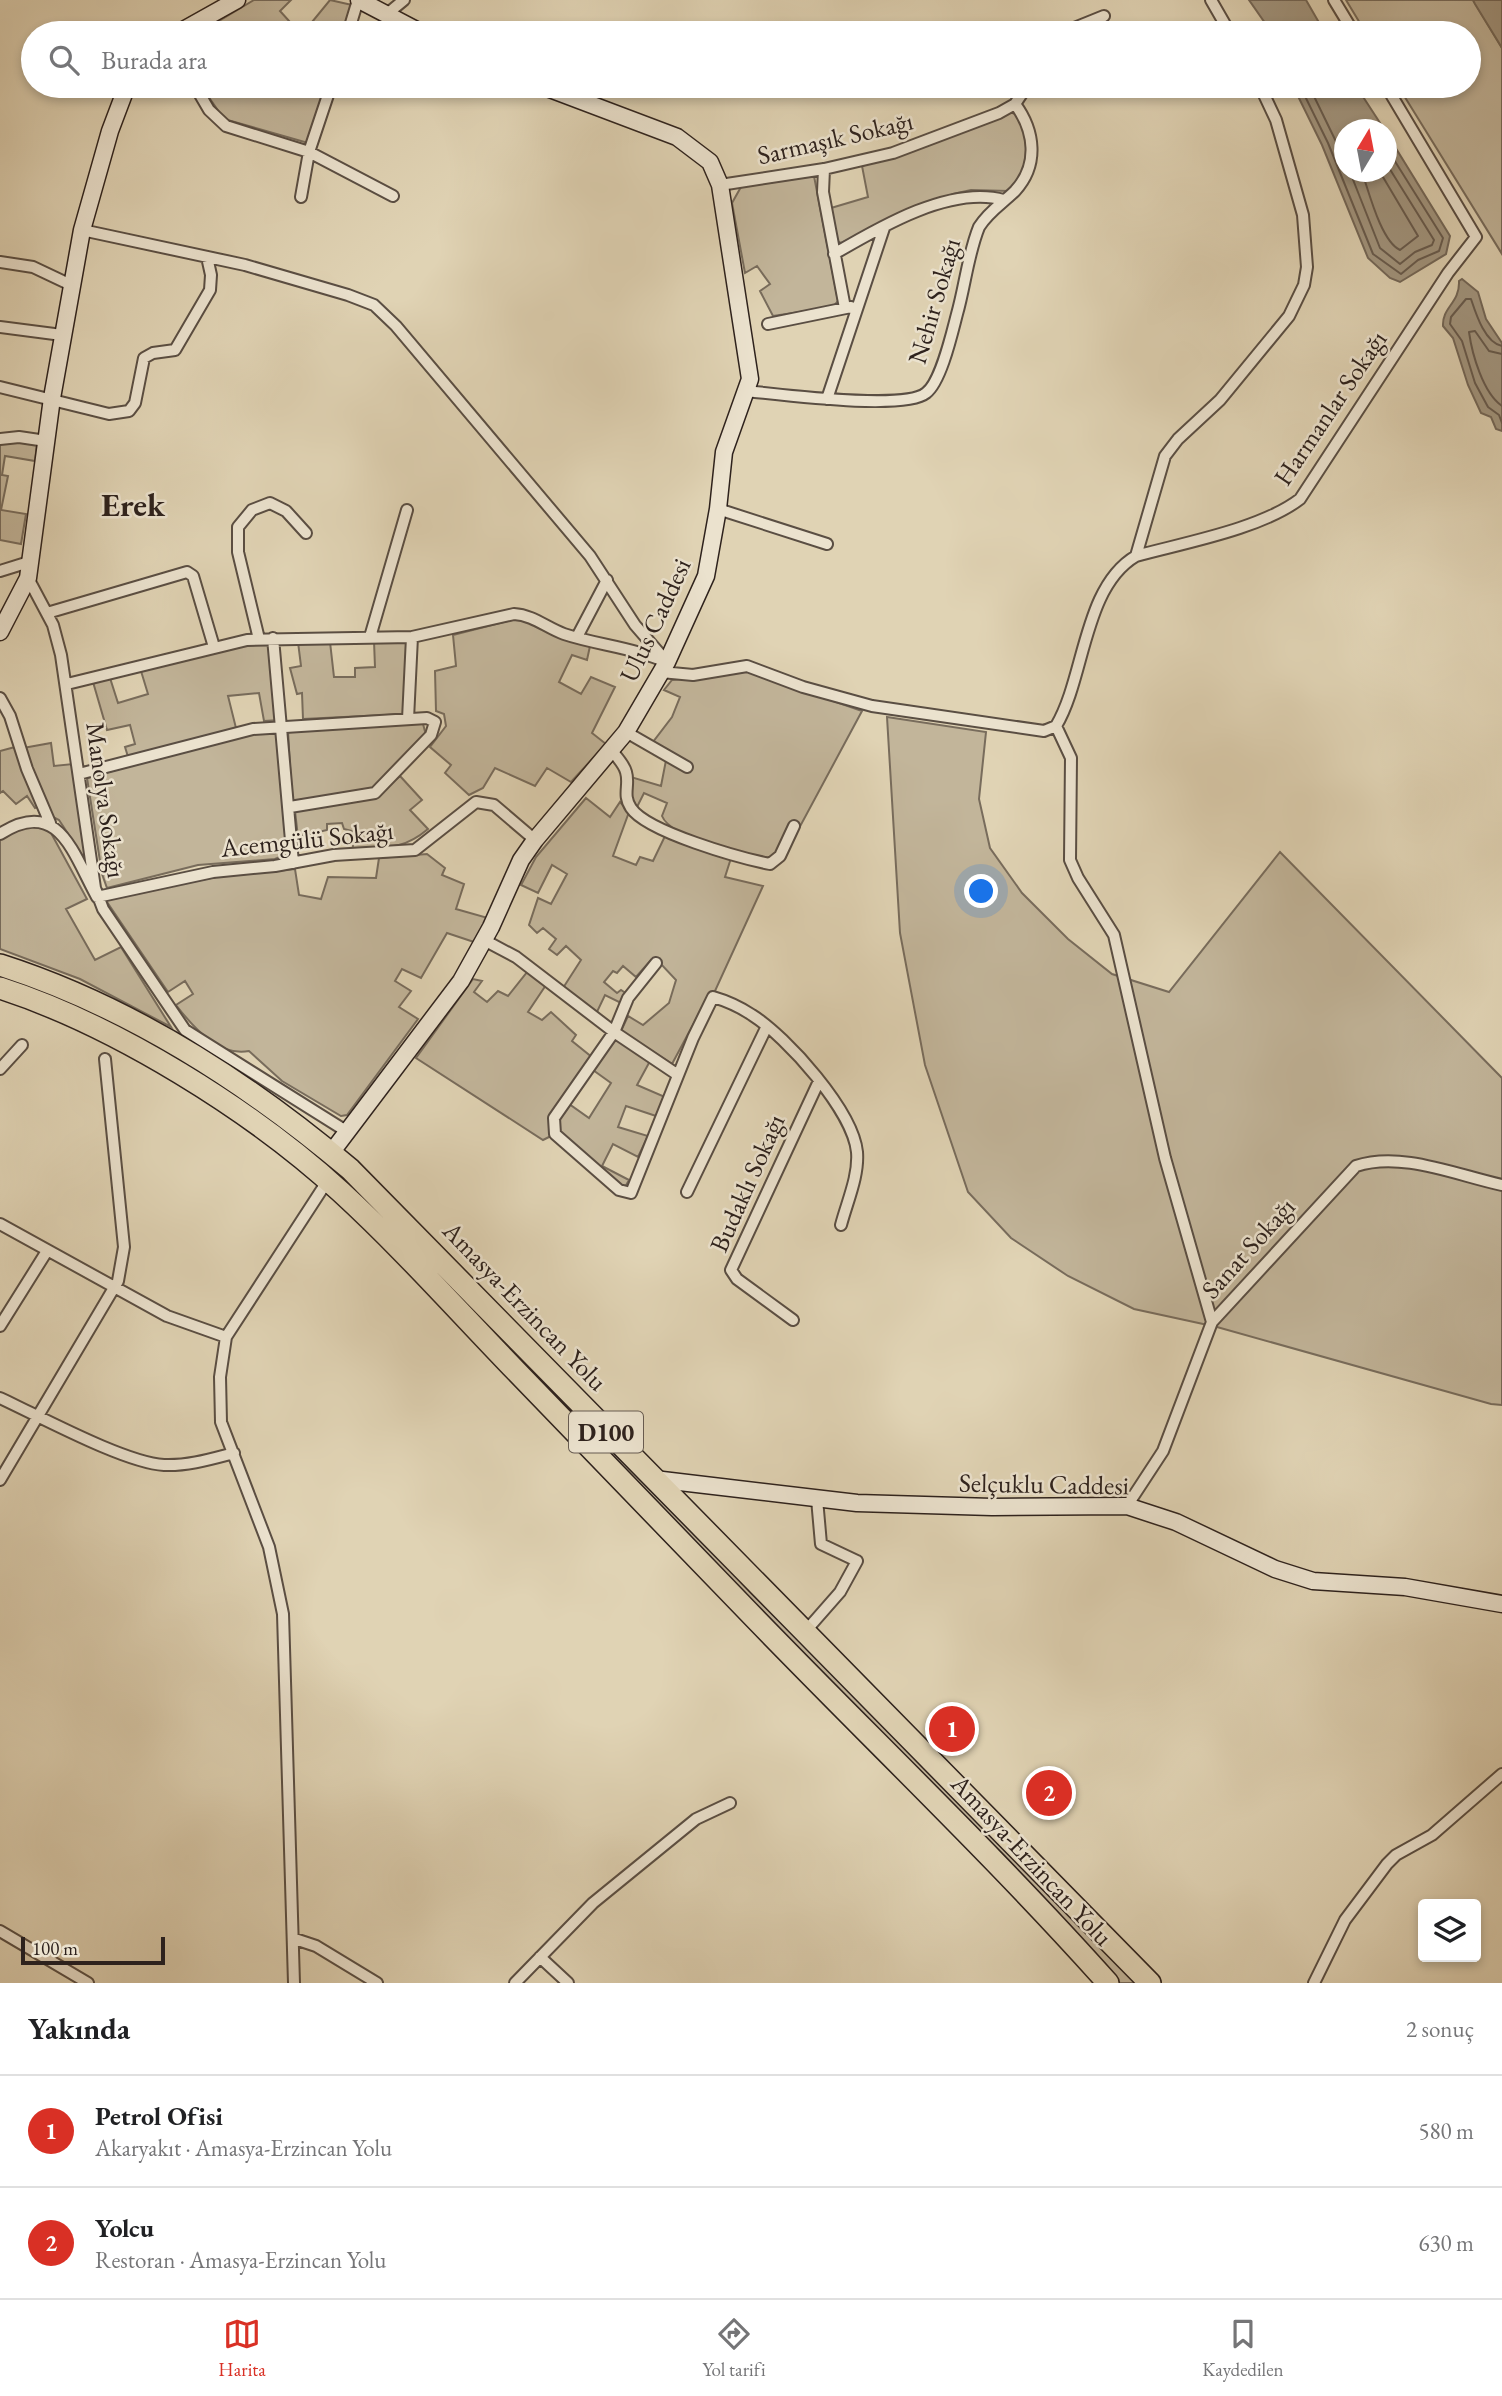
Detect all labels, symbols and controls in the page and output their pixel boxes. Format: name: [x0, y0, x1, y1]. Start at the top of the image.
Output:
search box: [21, 21, 1481, 98]
icon: search: [45, 41, 83, 79]
text: Burada ara: [101, 43, 207, 77]
street label: Sarmaşık Sokağı: [754, 104, 916, 172]
north arrow: [1334, 119, 1397, 182]
street label: Nehir Sokağı: [900, 234, 968, 368]
street label: Harmanlar Sokağı: [1266, 324, 1394, 492]
district label: Erek: [101, 483, 166, 526]
street label: Ulus Caddesi: [612, 553, 698, 687]
street label: Manolya Sokağı: [78, 720, 134, 880]
street label: Acemgülü Sokağı: [218, 813, 395, 865]
your location: [964, 874, 998, 908]
street label: Budaklı Sokağı: [702, 1109, 792, 1257]
street label: Sanat Sokağı: [1194, 1190, 1302, 1306]
street label: Amasya-Erzincan Yolu: [435, 1213, 615, 1398]
road number: D100: [569, 1412, 643, 1452]
street label: Selçuklu Caddesi: [959, 1466, 1129, 1502]
pin: 1: [929, 1703, 975, 1755]
street label: Amasya-Erzincan Yolu: [943, 1766, 1121, 1953]
pin: 2: [1026, 1767, 1072, 1819]
map controls: [1418, 1899, 1481, 1962]
button: layers: [1418, 1899, 1481, 1962]
scale bar: [21, 1934, 164, 1966]
text: 100 m: [32, 1936, 78, 1961]
text: Yakında: [28, 2009, 130, 2048]
text: 2 sonuç: [1406, 2014, 1474, 2044]
text: Petrol Ofisi: [95, 2099, 223, 2133]
text: 1: [45, 2116, 57, 2146]
text: 580 m: [1418, 2116, 1474, 2146]
text: Akaryakıt · Amasya-Erzincan Yolu: [95, 2133, 392, 2163]
text: Yolcu: [95, 2211, 154, 2245]
text: 2: [45, 2228, 57, 2258]
text: 630 m: [1418, 2228, 1474, 2258]
text: Restoran · Amasya-Erzincan Yolu: [95, 2245, 386, 2275]
tab: Harita: [218, 2315, 266, 2382]
tab: Yol tarifi: [703, 2315, 766, 2382]
tab: Kaydedilen: [1202, 2315, 1284, 2382]

